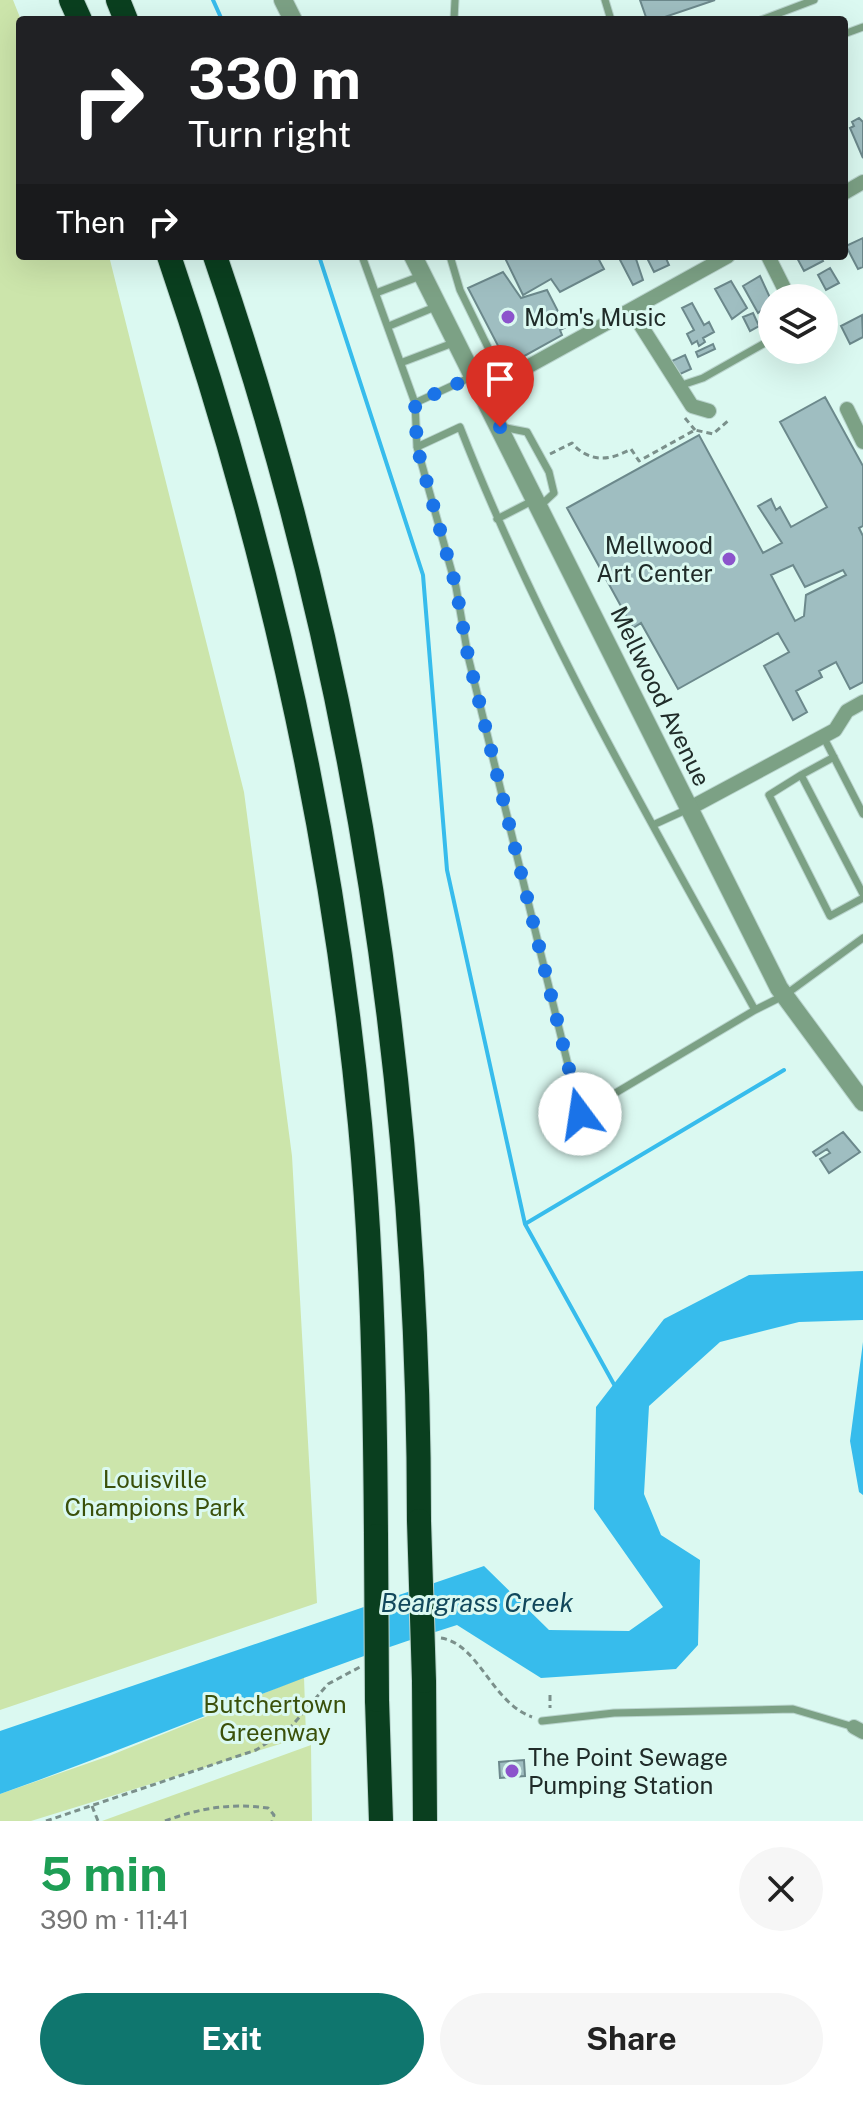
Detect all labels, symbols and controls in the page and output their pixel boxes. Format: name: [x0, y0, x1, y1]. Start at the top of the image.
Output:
text: 330 m: [188, 46, 361, 112]
icon: right: [56, 48, 160, 152]
text: Turn right: [188, 113, 351, 155]
icon: right: [141, 200, 185, 244]
text: Then: [56, 204, 125, 240]
map controls: [758, 284, 838, 364]
button: layers: [758, 284, 838, 364]
place label: Mom's Music: [524, 303, 666, 331]
marker: Mom's Music: [499, 308, 517, 326]
pin: [466, 345, 534, 427]
icon: arrive: [478, 357, 522, 401]
place label: Mellwood Art Center: [596, 531, 713, 587]
marker: Mellwood Art Center: [720, 550, 738, 568]
street label: Mellwood Avenue: [605, 602, 717, 790]
position arrow: [538, 1072, 622, 1156]
park label: Louisville Champions Park: [65, 1465, 245, 1521]
water label: Beargrass Creek: [380, 1587, 574, 1618]
park label: Butchertown Greenway: [203, 1690, 347, 1746]
place label: The Point Sewage Pumping Station: [528, 1743, 728, 1799]
marker: The Point Sewage Pumping Station: [503, 1762, 521, 1780]
text: 5 min: [40, 1845, 168, 1902]
button: close: [739, 1847, 823, 1931]
text: 390 m · 11:41: [40, 1904, 189, 1935]
button: Exit: [40, 1993, 424, 2085]
button: Share: [440, 1993, 823, 2085]

